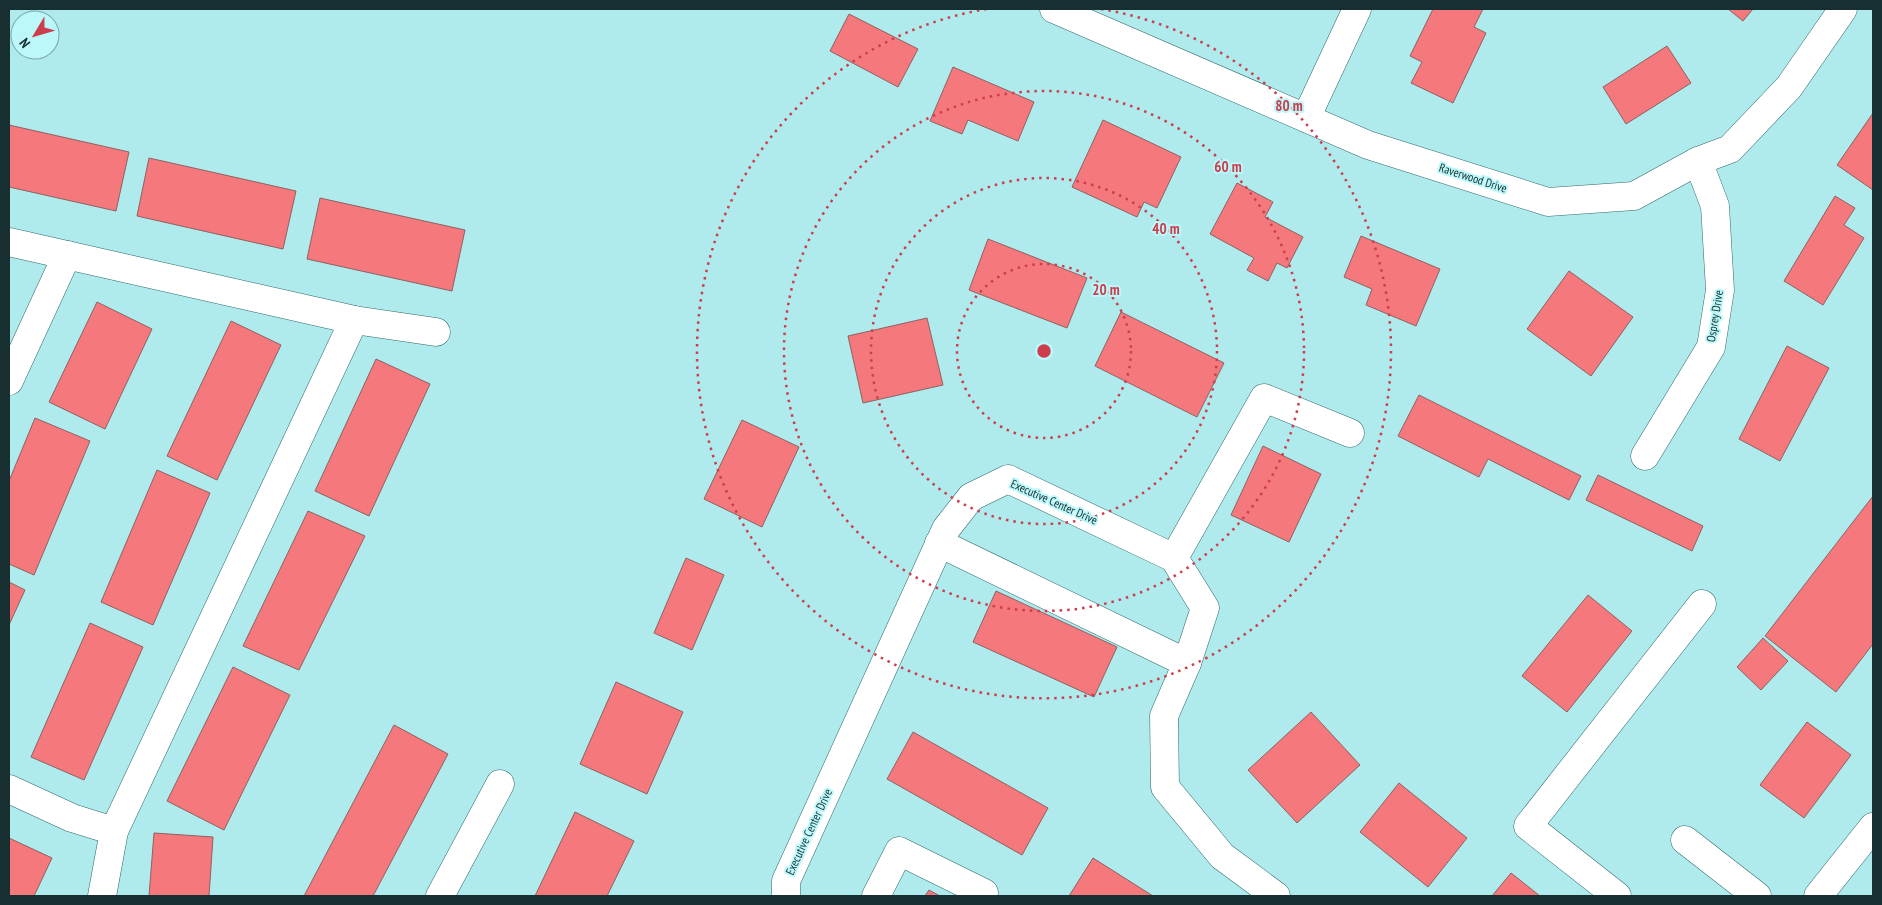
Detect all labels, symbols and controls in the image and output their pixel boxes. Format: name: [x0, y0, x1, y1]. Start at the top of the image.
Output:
north arrow: [10, 10, 60, 60]
text: N: [15, 34, 34, 52]
text: 80 m: [1275, 96, 1303, 115]
text: 60 m: [1214, 157, 1242, 176]
street label: Raverwood Drive: [1437, 160, 1509, 196]
text: 40 m: [1152, 219, 1180, 238]
text: 20 m: [1092, 280, 1120, 299]
street label: Osprey Drive: [1703, 289, 1726, 343]
centre of rings: [1035, 342, 1053, 360]
street label: Executive Center Drive: [1008, 476, 1100, 527]
street label: Executive Center Drive: [782, 786, 835, 877]

